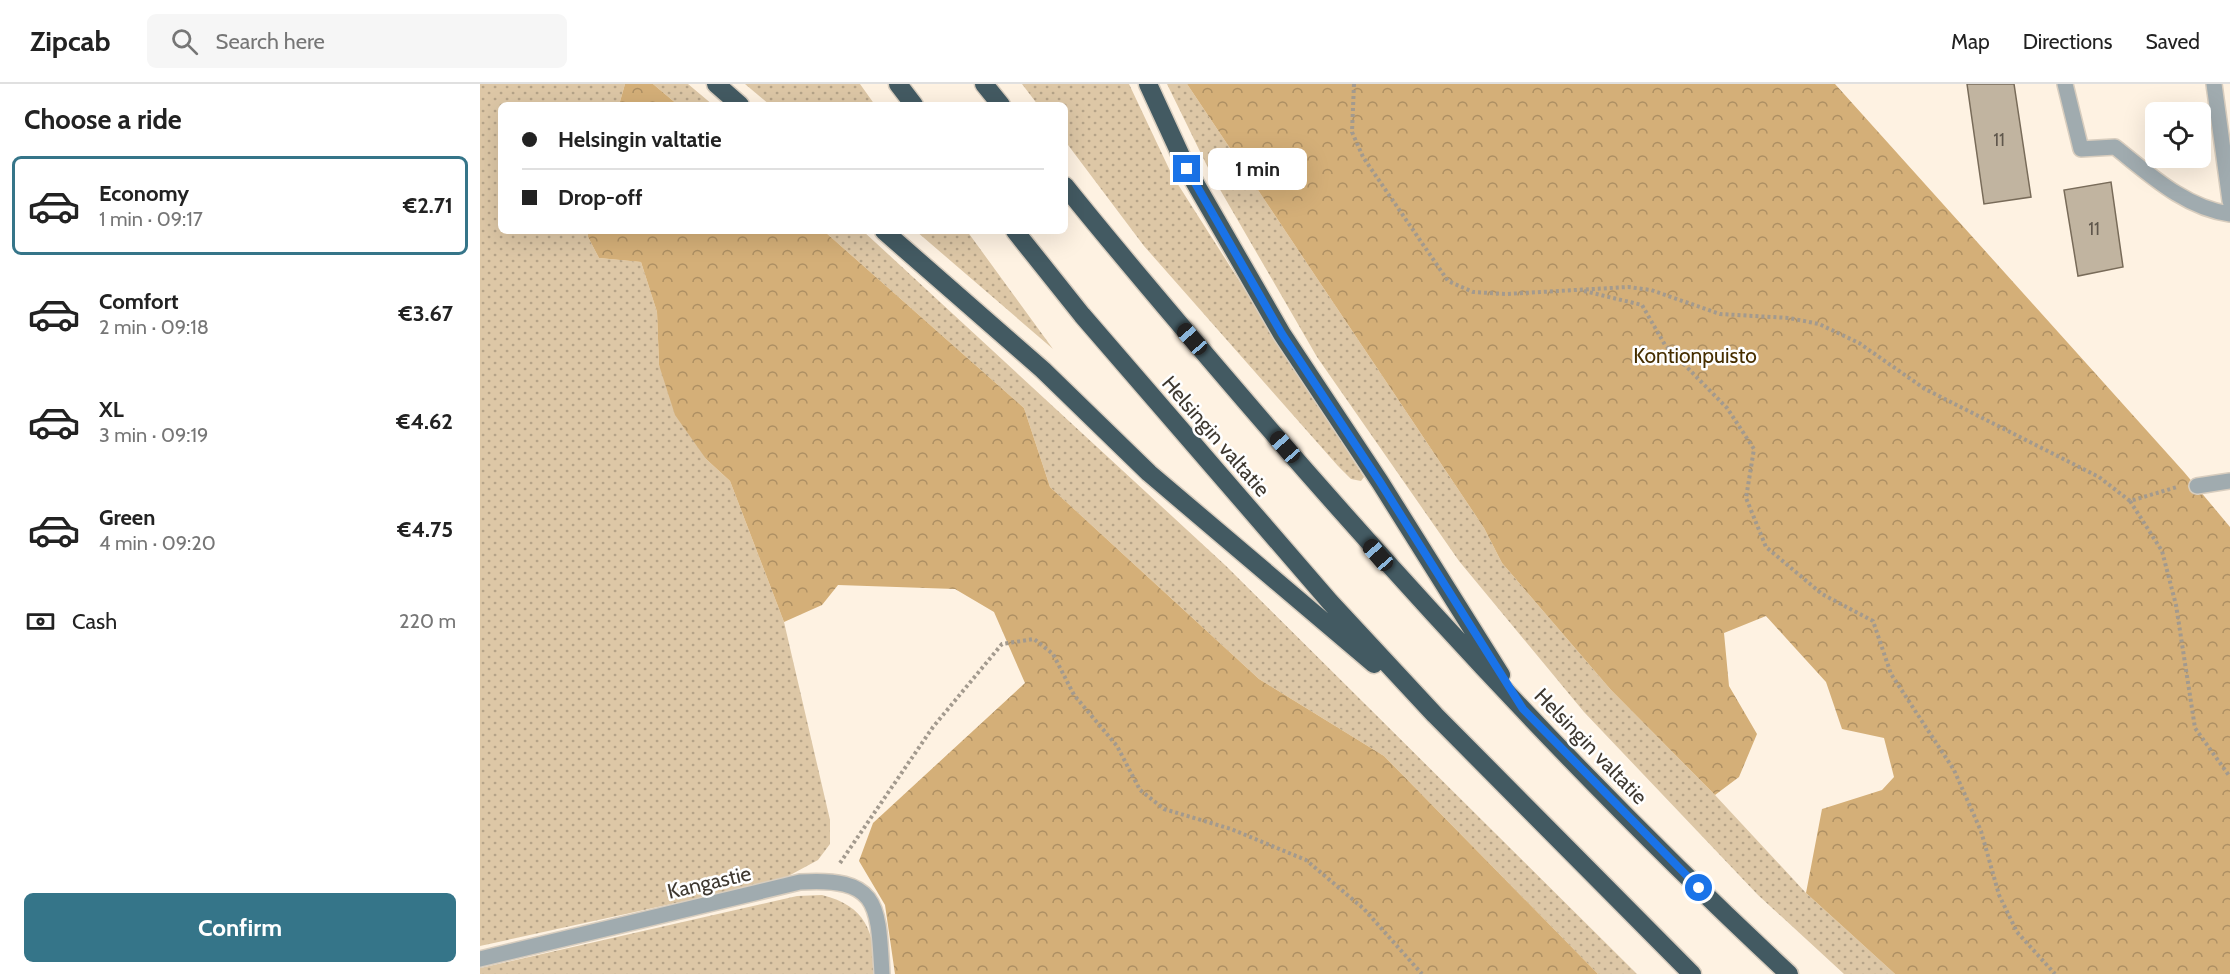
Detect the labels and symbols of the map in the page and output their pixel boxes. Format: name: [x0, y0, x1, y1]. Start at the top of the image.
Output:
house number: 11: [1993, 129, 2005, 151]
callout: 1 min: [1208, 148, 1307, 190]
route end: [1173, 155, 1200, 182]
house number: 11: [2088, 218, 2100, 240]
car: [1173, 320, 1211, 358]
park label: Kontionpuisto: [1633, 343, 1757, 368]
street label: Helsingin valtatie: [1157, 371, 1275, 501]
car: [1266, 428, 1304, 466]
car: [1359, 536, 1397, 574]
street label: Helsingin valtatie: [1529, 683, 1653, 809]
street label: Kangastie: [665, 860, 754, 904]
route start: [1685, 874, 1712, 901]

